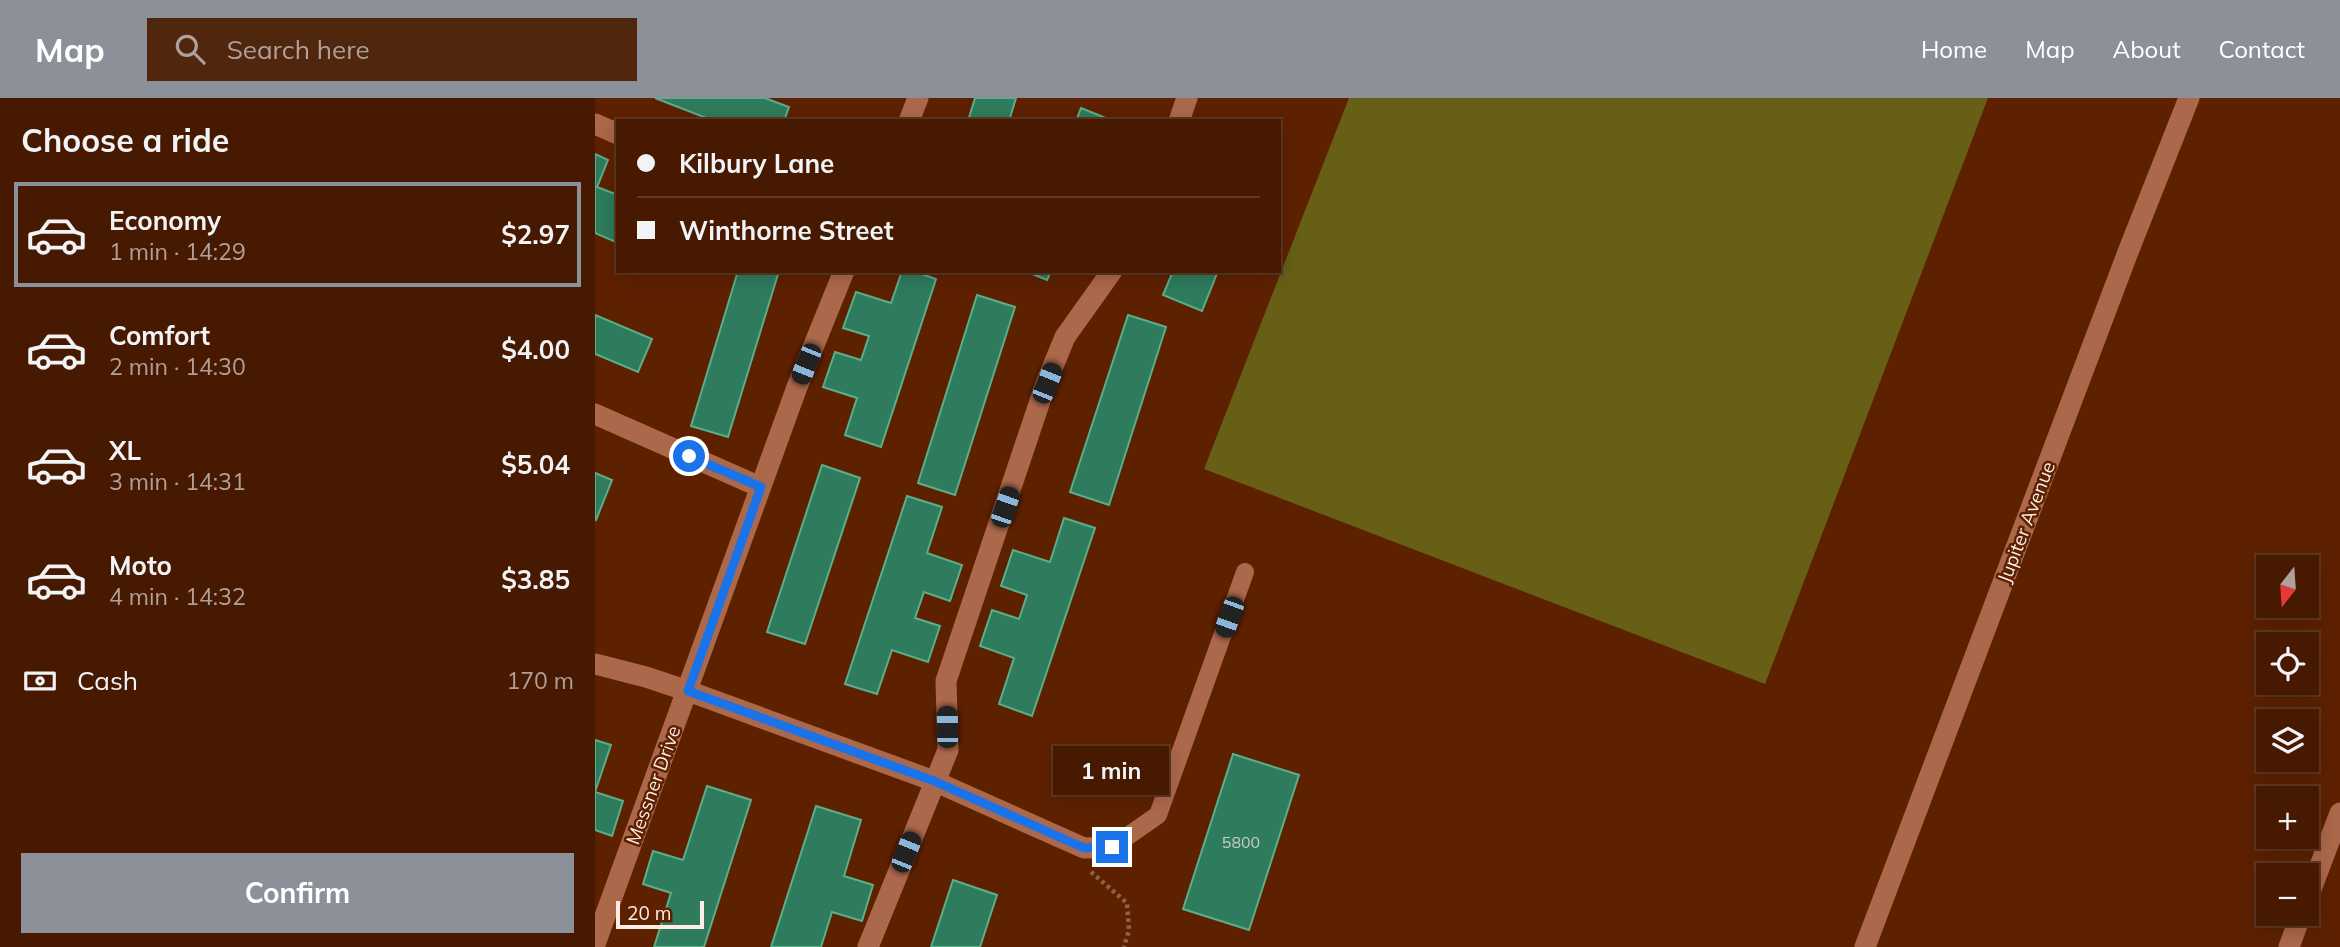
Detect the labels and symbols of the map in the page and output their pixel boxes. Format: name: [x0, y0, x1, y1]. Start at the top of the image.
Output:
car: [789, 341, 824, 387]
car: [1030, 360, 1065, 406]
route start: [673, 440, 705, 472]
street label: Jupiter Avenue: [1992, 458, 2060, 586]
car: [989, 484, 1022, 530]
north arrow: [2256, 555, 2319, 618]
car: [1212, 594, 1247, 640]
car: [937, 706, 958, 748]
street label: Messner Drive: [620, 722, 686, 848]
callout: 1 min: [1054, 746, 1170, 794]
car: [889, 829, 924, 875]
route end: [1096, 831, 1128, 863]
house number: 5800: [1222, 832, 1260, 852]
scale bar: [616, 898, 703, 930]

